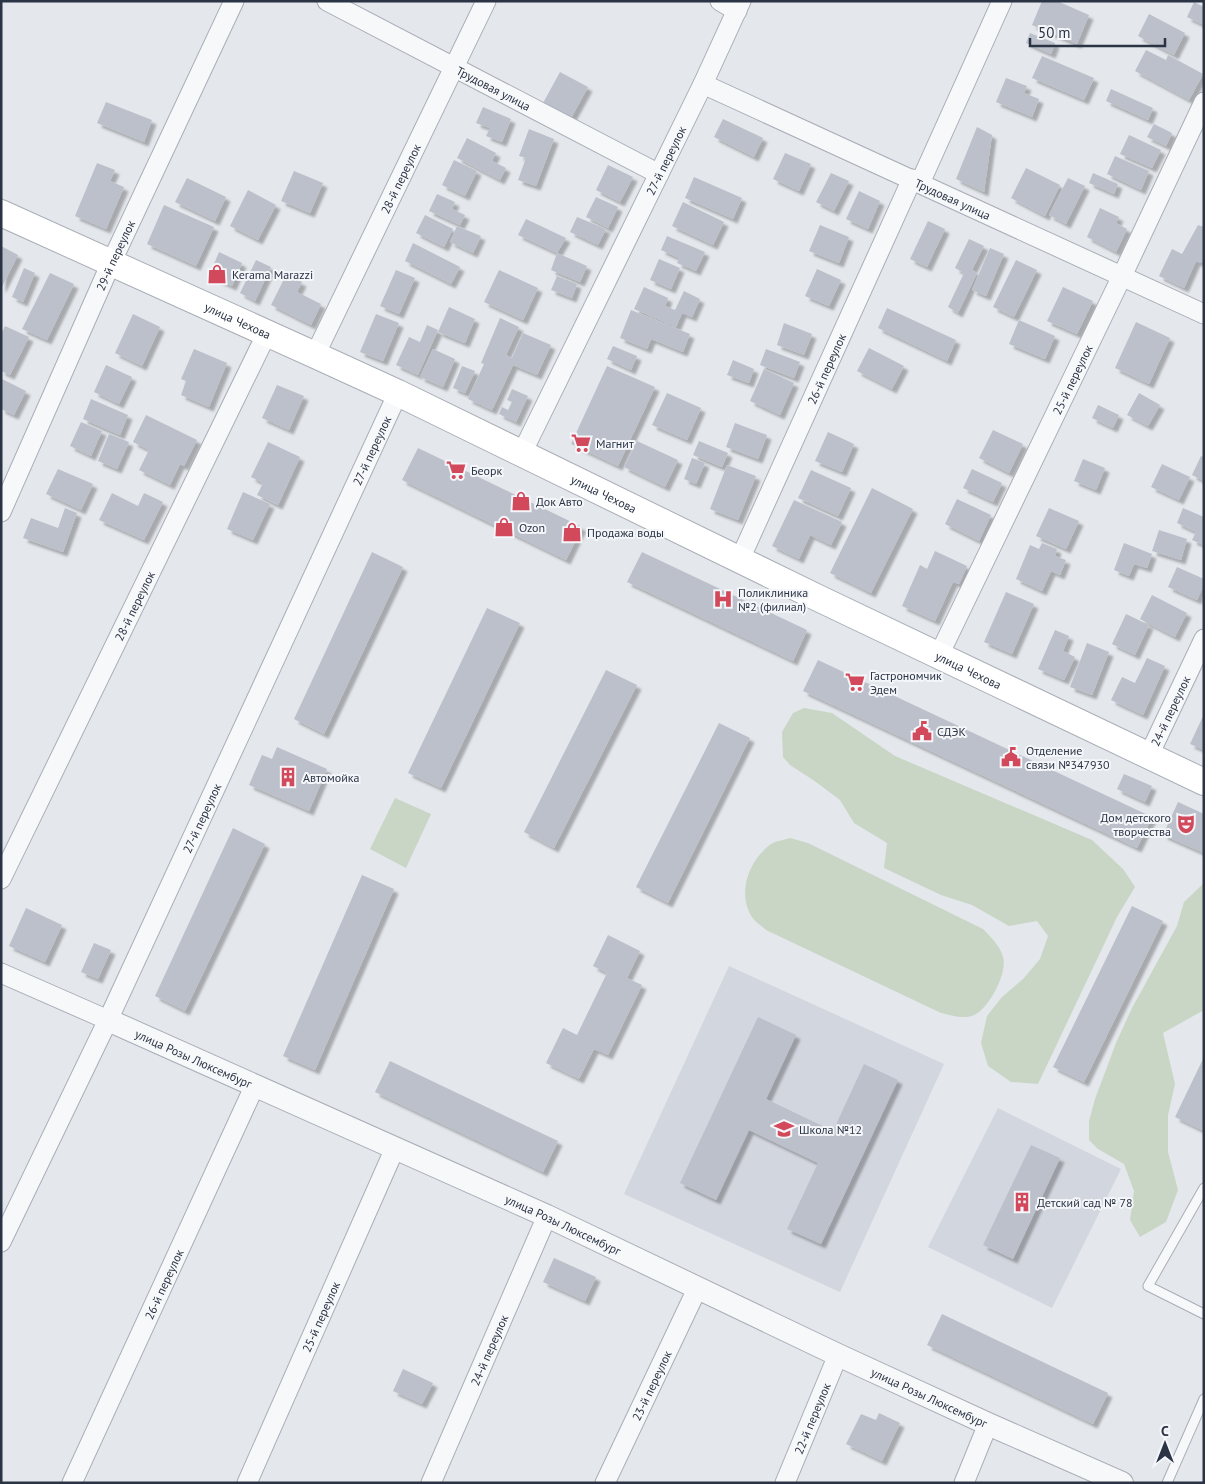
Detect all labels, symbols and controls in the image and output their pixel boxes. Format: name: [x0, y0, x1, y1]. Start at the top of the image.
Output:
scale bar: [1030, 15, 1165, 47]
text: 50 m: [1038, 23, 1071, 42]
street label: Трудовая улица: [454, 62, 533, 113]
street label: 27-й переулок: [642, 123, 689, 197]
street label: 28-й переулок: [377, 141, 424, 216]
street label: Трудовая улица: [913, 175, 993, 223]
street label: 29-й переулок: [92, 217, 138, 293]
shop icon: Kerama Marazzi: [206, 263, 228, 285]
place label: Kerama Marazzi: [232, 267, 313, 282]
street label: улица Чехова: [202, 299, 273, 342]
street label: 26-й переулок: [804, 331, 849, 406]
street label: 25-й переулок: [1049, 342, 1095, 417]
street label: 27-й переулок: [349, 413, 394, 488]
supermarket icon: Магнит: [570, 432, 592, 454]
place label: Магнит: [596, 436, 634, 451]
supermarket icon: Беорк: [445, 459, 467, 481]
place label: Беорк: [471, 463, 502, 478]
street label: улица Чехова: [569, 471, 639, 516]
shop icon: Док Авто: [510, 490, 532, 512]
place label: Док Авто: [536, 494, 583, 509]
shop icon: Ozon: [493, 516, 515, 538]
place label: Ozon: [519, 520, 545, 535]
shop icon: Продажа воды: [561, 521, 583, 543]
place label: Продажа воды: [587, 525, 664, 540]
street label: 28-й переулок: [111, 568, 158, 643]
place label: Поликлиника №2 (филиал): [738, 585, 808, 614]
hospital icon: Поликлиника №2 (филиал): [712, 588, 734, 610]
street label: улица Чехова: [933, 648, 1004, 692]
place label: Гастрономчик Эдем: [870, 668, 942, 697]
supermarket icon: Гастрономчик Эдем: [844, 671, 866, 693]
street label: 24-й переулок: [1147, 673, 1193, 748]
public building icon: СДЭК: [911, 720, 933, 742]
place label: СДЭК: [937, 724, 966, 739]
place label: Отделение связи №347930: [1026, 743, 1110, 772]
public building icon: Отделение связи №347930: [1000, 746, 1022, 768]
building icon: Автомойка: [277, 766, 299, 788]
place label: Автомойка: [303, 770, 359, 785]
street label: 27-й переулок: [179, 781, 224, 855]
place label: Дом детского творчества: [1101, 810, 1171, 839]
theatre icon: Дом детского творчества: [1175, 813, 1197, 835]
street label: улица Розы Люксембург: [133, 1026, 255, 1091]
school or university icon: Школа №12: [773, 1118, 795, 1140]
place label: Школа №12: [799, 1122, 862, 1137]
street label: улица Розы Люксембург: [503, 1191, 624, 1258]
building icon: Детский сад № 78: [1011, 1191, 1033, 1213]
place label: Детский сад № 78: [1037, 1195, 1133, 1210]
street label: 26-й переулок: [141, 1246, 186, 1322]
street label: 25-й переулок: [298, 1279, 343, 1354]
street label: 24-й переулок: [467, 1312, 511, 1388]
street label: 23-й переулок: [628, 1348, 674, 1423]
street label: улица Розы Люксембург: [869, 1364, 991, 1431]
street label: 22-й переулок: [790, 1380, 833, 1456]
north arrow: [1140, 1419, 1190, 1469]
text: С: [1161, 1422, 1169, 1440]

